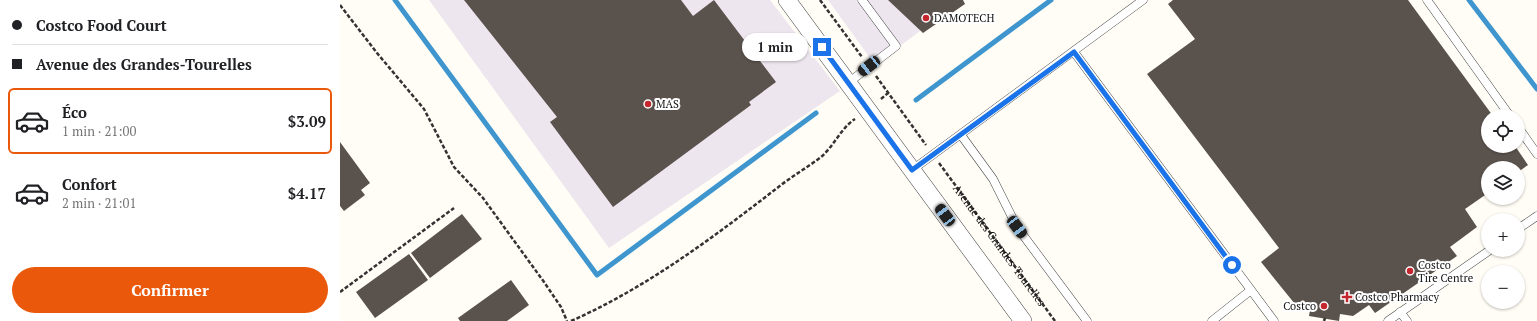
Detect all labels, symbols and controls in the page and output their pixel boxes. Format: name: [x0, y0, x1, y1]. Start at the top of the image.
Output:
place label: DAMOTECH: [934, 11, 994, 25]
marker: DAMOTECH: [921, 13, 931, 23]
text: Costco Food Court: [36, 15, 167, 35]
callout: 1 min: [742, 33, 808, 61]
text: 1 min: [757, 38, 793, 56]
route end: [813, 38, 831, 56]
text: Avenue des Grandes-Tourelles: [36, 54, 252, 74]
car: [856, 54, 882, 78]
place label: MAS: [656, 97, 679, 111]
marker: MAS: [643, 99, 653, 109]
text: Éco: [62, 102, 87, 122]
icon: car: [14, 103, 50, 139]
map controls: [1481, 109, 1525, 309]
button: locate: [1481, 109, 1525, 153]
text: $3.09: [288, 111, 326, 131]
text: 1 min · 21:00: [62, 122, 136, 140]
button: layers: [1481, 161, 1525, 205]
text: Confort: [62, 174, 117, 194]
icon: car: [14, 175, 50, 211]
street label: Avenue des Grandes-Tourelles: [950, 182, 1049, 309]
text: $4.17: [288, 183, 326, 203]
text: 2 min · 21:01: [62, 194, 136, 212]
car: [933, 202, 957, 228]
button: +: [1481, 213, 1525, 257]
car: [1005, 214, 1029, 240]
route start: [1223, 256, 1241, 274]
place label: Costco Tire Centre: [1418, 258, 1474, 285]
button: −: [1481, 265, 1525, 309]
marker: Costco Tire Centre: [1405, 266, 1415, 276]
button: Confirmer: [12, 267, 328, 313]
place label: Costco Pharmacy: [1355, 290, 1439, 304]
marker: Costco Pharmacy: [1342, 292, 1352, 302]
place label: Costco: [1283, 299, 1316, 313]
marker: Costco: [1319, 301, 1329, 311]

